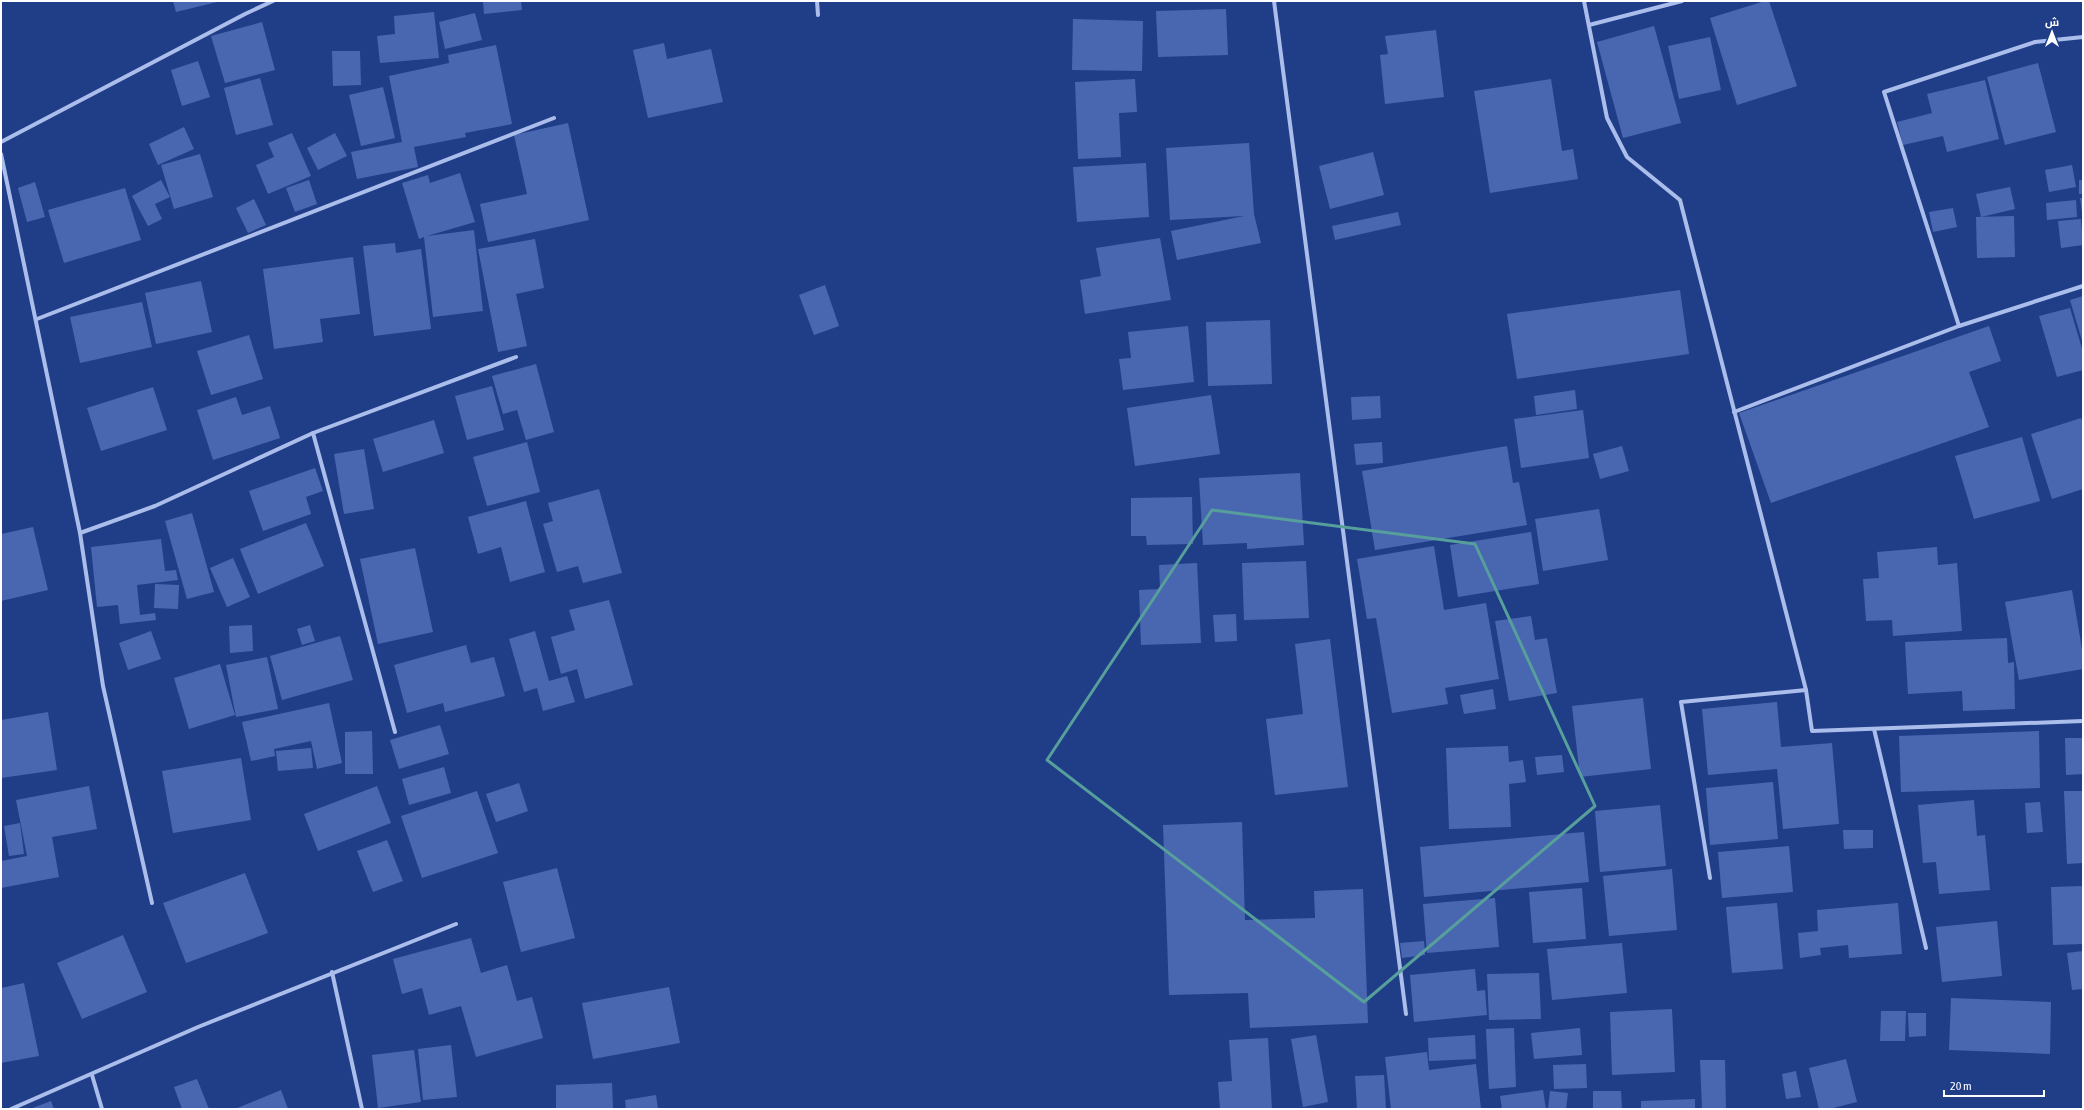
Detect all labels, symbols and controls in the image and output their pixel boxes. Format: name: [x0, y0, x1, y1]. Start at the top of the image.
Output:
north arrow: [2032, 12, 2072, 52]
text: ش: [2045, 16, 2059, 29]
scale bar: [1944, 1072, 2044, 1098]
text: 20 m: [1950, 1079, 1972, 1093]

